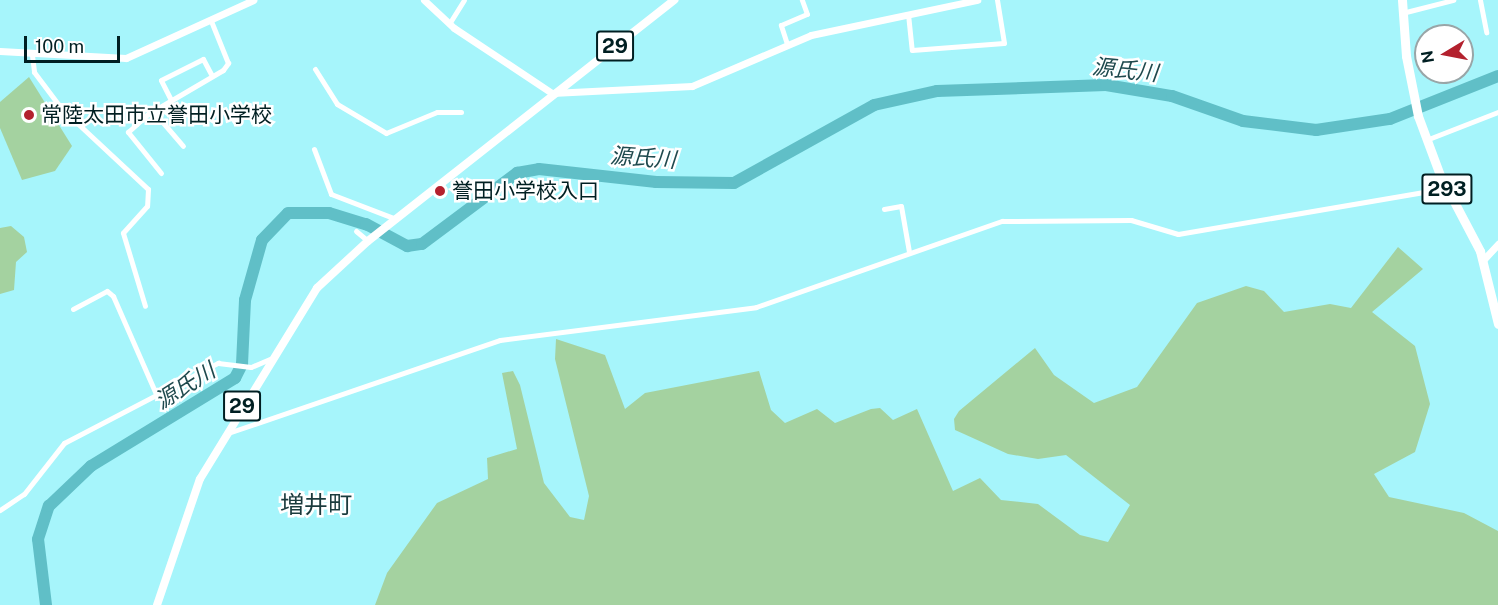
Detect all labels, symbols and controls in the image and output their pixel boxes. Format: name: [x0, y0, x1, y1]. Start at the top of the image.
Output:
scale bar: [27, 24, 123, 62]
north arrow: [1414, 24, 1474, 84]
road number: 29: [596, 29, 634, 63]
text: 100 m: [35, 36, 84, 57]
text: N: [1417, 49, 1438, 65]
water label: 源氏川: [1091, 53, 1159, 87]
place label: 常陸太田市立誉田小学校: [41, 102, 272, 128]
marker: 常陸太田市立誉田小学校: [22, 108, 36, 122]
water label: 源氏川: [609, 143, 677, 173]
road number: 293: [1420, 172, 1474, 206]
place label: 誉田小学校入口: [452, 178, 599, 204]
marker: 誉田小学校入口: [433, 184, 447, 198]
water label: 源氏川: [150, 357, 220, 415]
road number: 29: [222, 389, 262, 423]
district label: 増井町: [280, 491, 352, 519]

